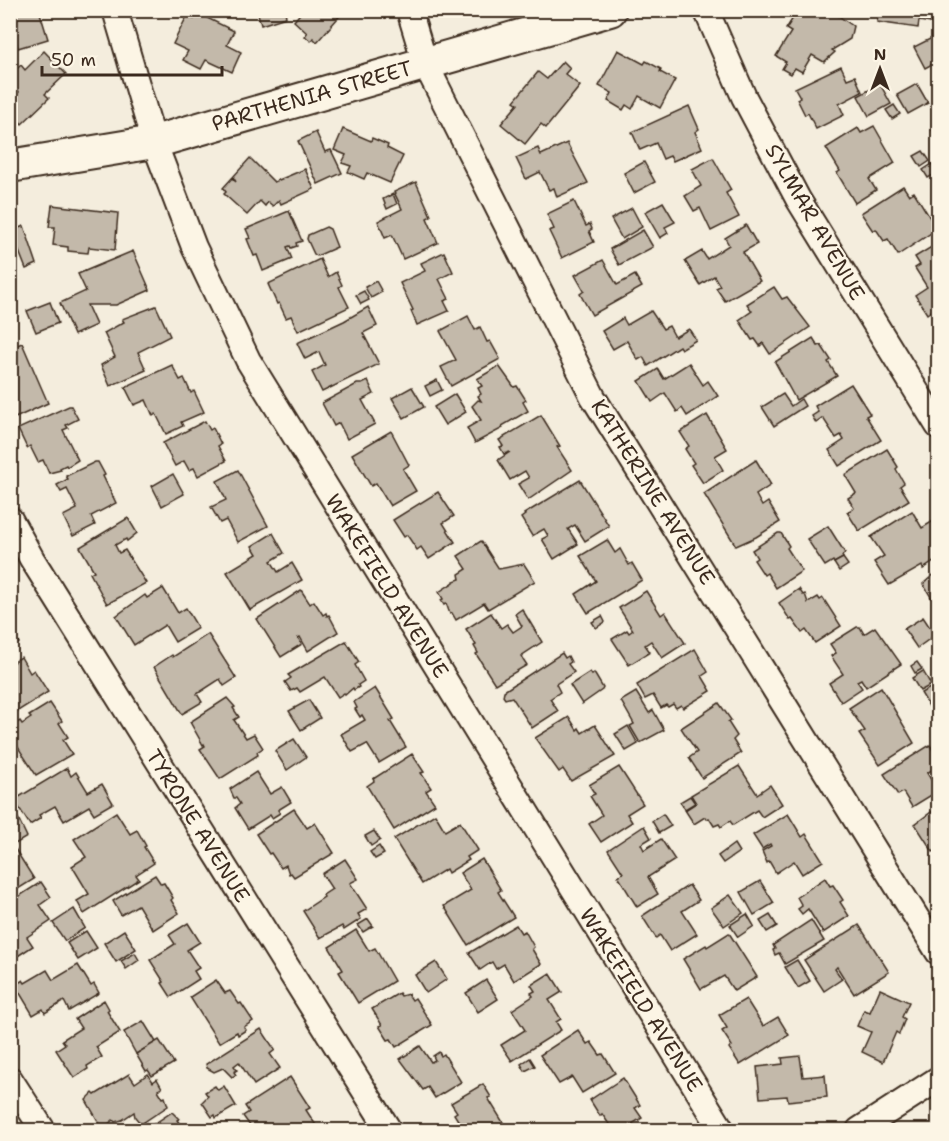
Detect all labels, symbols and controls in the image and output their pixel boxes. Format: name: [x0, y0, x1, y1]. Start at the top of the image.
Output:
scale bar: [42, 39, 222, 77]
north arrow: [850, 39, 910, 99]
text: N: [874, 44, 886, 65]
text: 50 m: [51, 48, 96, 72]
street label: PARTHENIA STREET: [209, 54, 415, 138]
street label: SYLMAR AVENUE: [759, 139, 871, 305]
street label: KATHERINE AVENUE: [584, 394, 722, 590]
street label: WAKEFIELD AVENUE: [319, 489, 455, 683]
street label: TYRONE AVENUE: [140, 744, 256, 908]
street label: WAKEFIELD AVENUE: [573, 903, 709, 1097]

